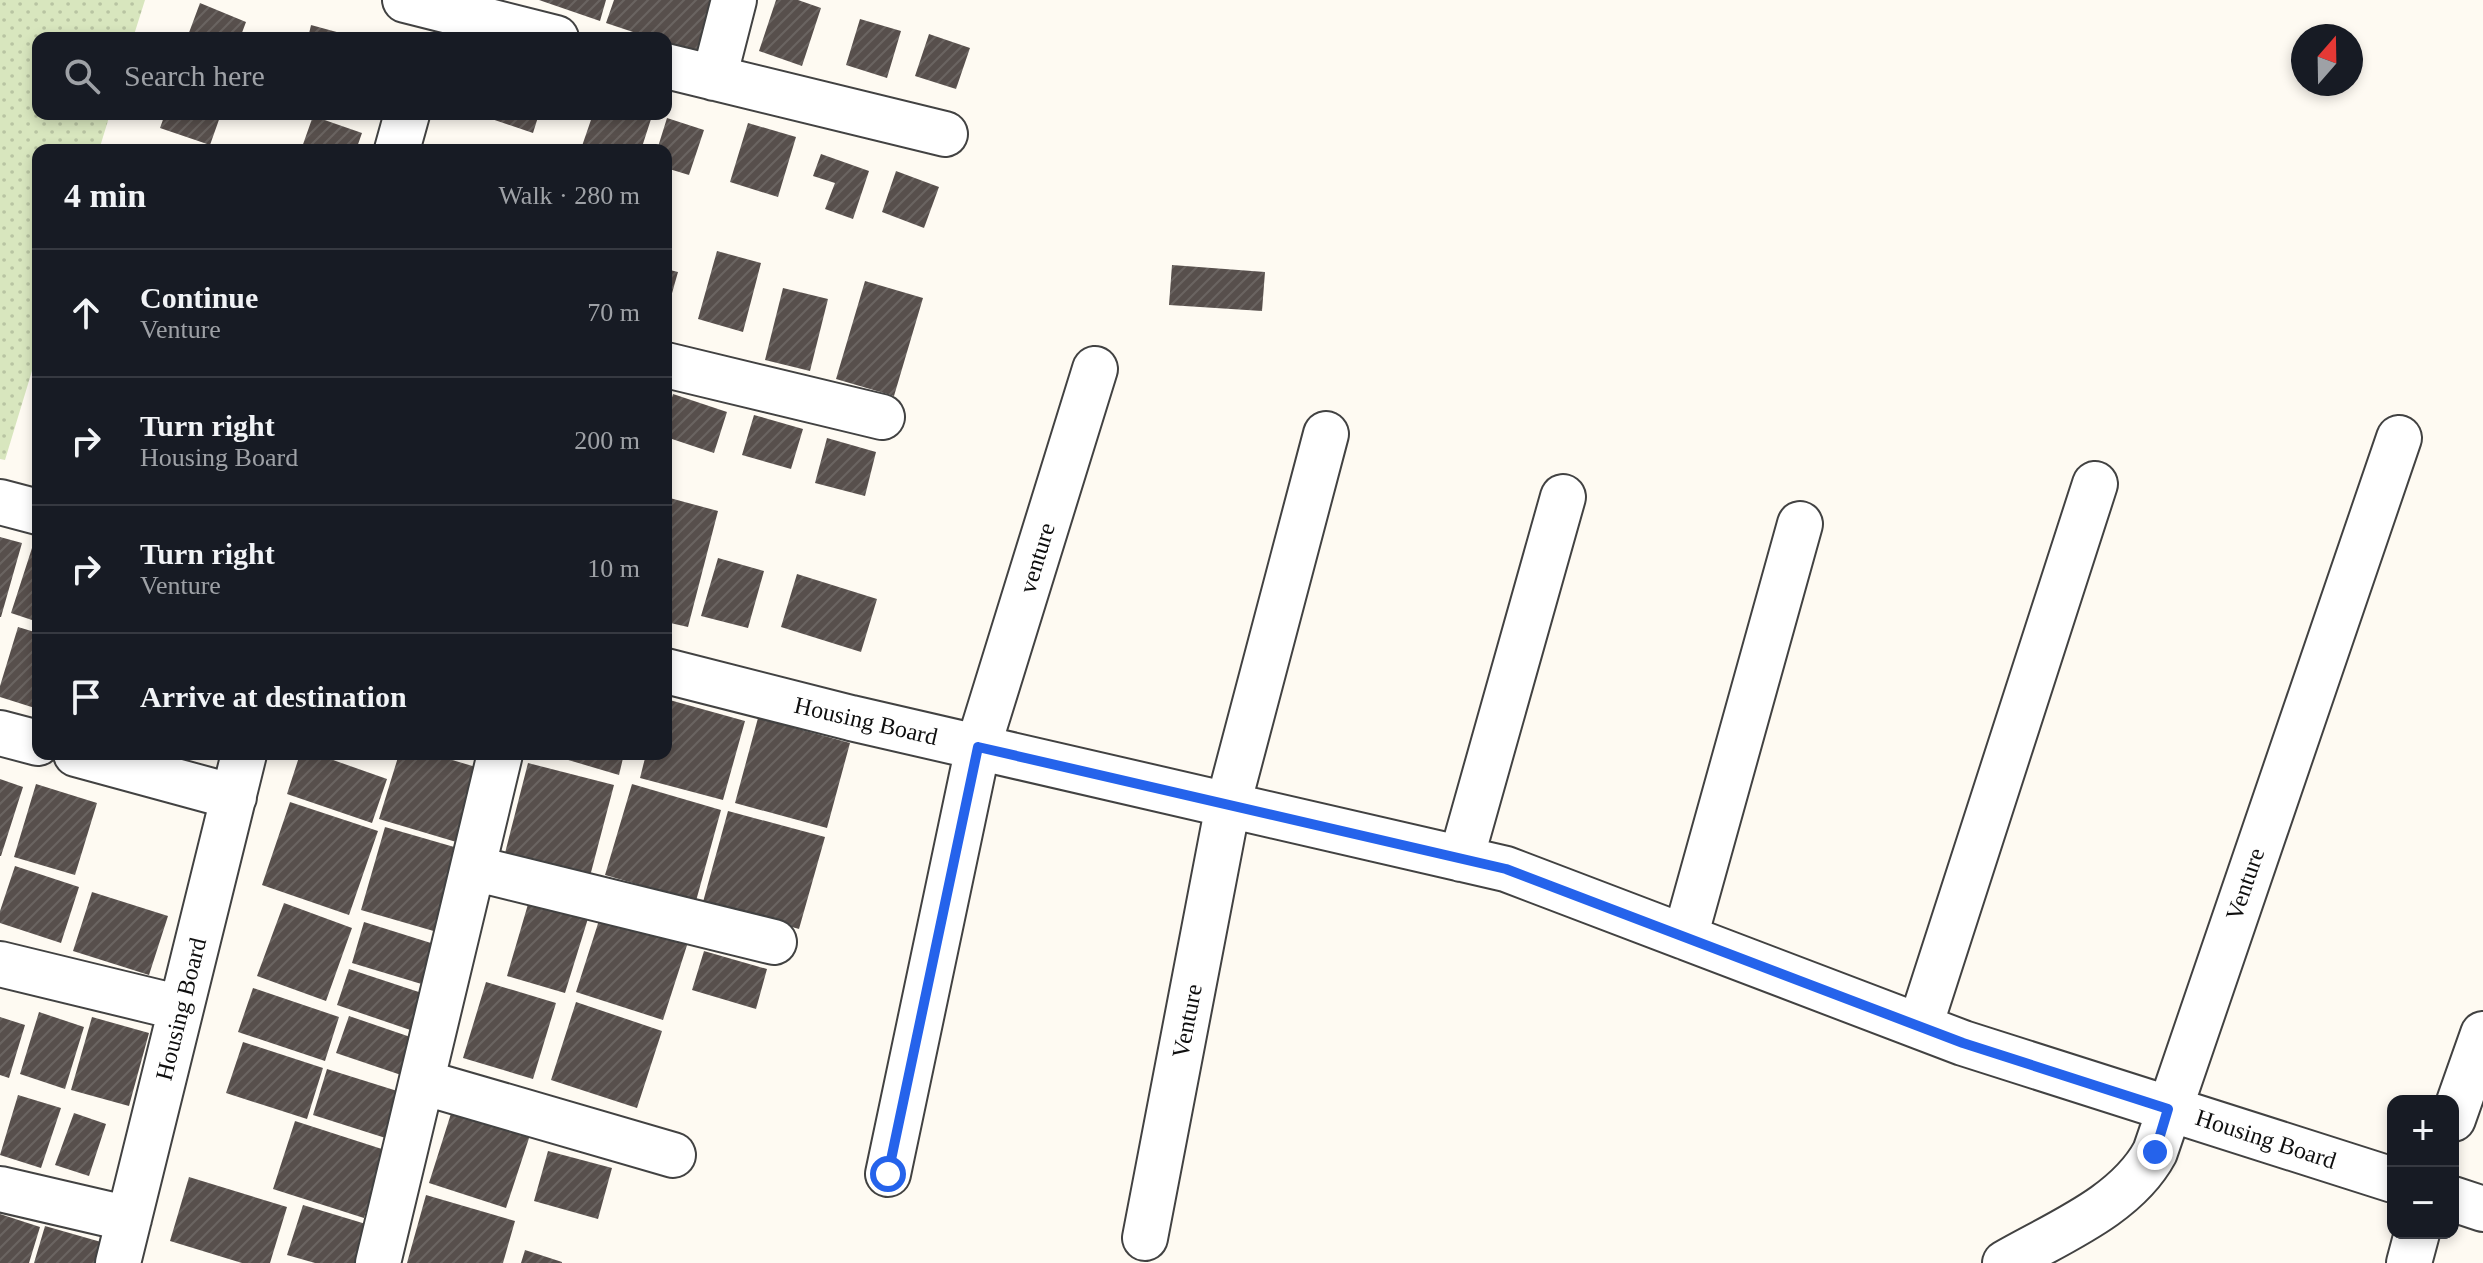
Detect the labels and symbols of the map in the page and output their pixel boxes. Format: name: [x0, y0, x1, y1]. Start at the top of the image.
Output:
north arrow: [2291, 24, 2363, 96]
street label: venture: [1014, 520, 1060, 596]
street label: Housing Board: [792, 692, 940, 750]
street label: Venture: [2221, 844, 2269, 924]
street label: Housing Board: [151, 935, 211, 1083]
street label: Venture: [1167, 982, 1207, 1060]
street label: Housing Board: [2193, 1104, 2339, 1174]
route end: [2137, 1134, 2173, 1170]
route start: [870, 1156, 906, 1192]

